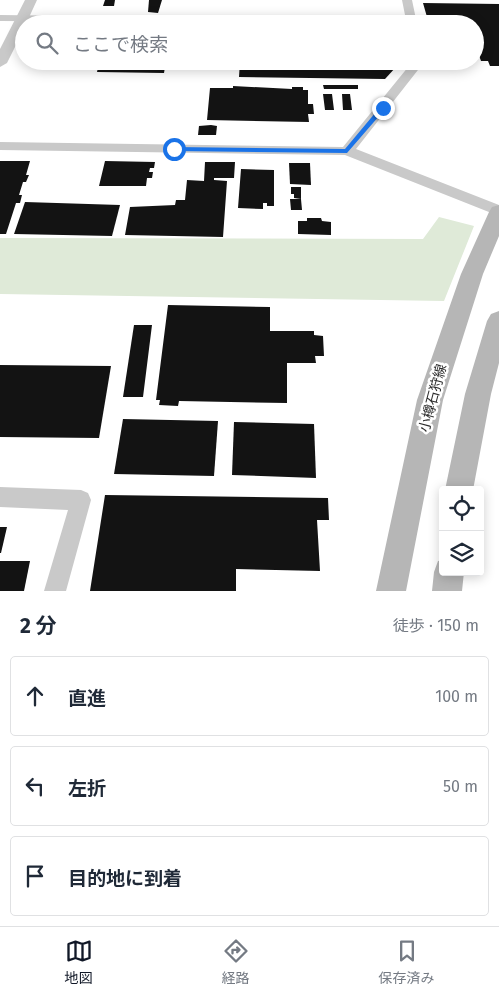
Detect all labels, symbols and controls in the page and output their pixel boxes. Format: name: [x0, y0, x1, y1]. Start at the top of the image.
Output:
search box: [15, 15, 484, 70]
icon: search: [33, 29, 61, 57]
text: ここで検索: [73, 33, 168, 56]
route end: [372, 97, 395, 120]
route start: [163, 138, 186, 161]
street label: 小樽石狩線: [416, 362, 450, 434]
map controls: [439, 486, 484, 576]
button: locate: [439, 486, 484, 531]
button: layers: [439, 531, 484, 576]
text: 2 分: [20, 613, 57, 639]
text: 徒歩 · 150 m: [393, 616, 479, 635]
icon: ahead: [21, 682, 49, 710]
text: 直進: [68, 687, 106, 710]
text: 100 m: [435, 687, 478, 706]
icon: left: [21, 772, 49, 800]
text: 左折: [68, 777, 106, 800]
text: 50 m: [443, 777, 478, 796]
icon: arrive: [21, 862, 49, 890]
text: 目的地に到着: [68, 867, 182, 890]
tab: 地図: [65, 937, 93, 987]
tab: 経路: [222, 937, 250, 987]
tab: 保存済み: [379, 937, 435, 987]

